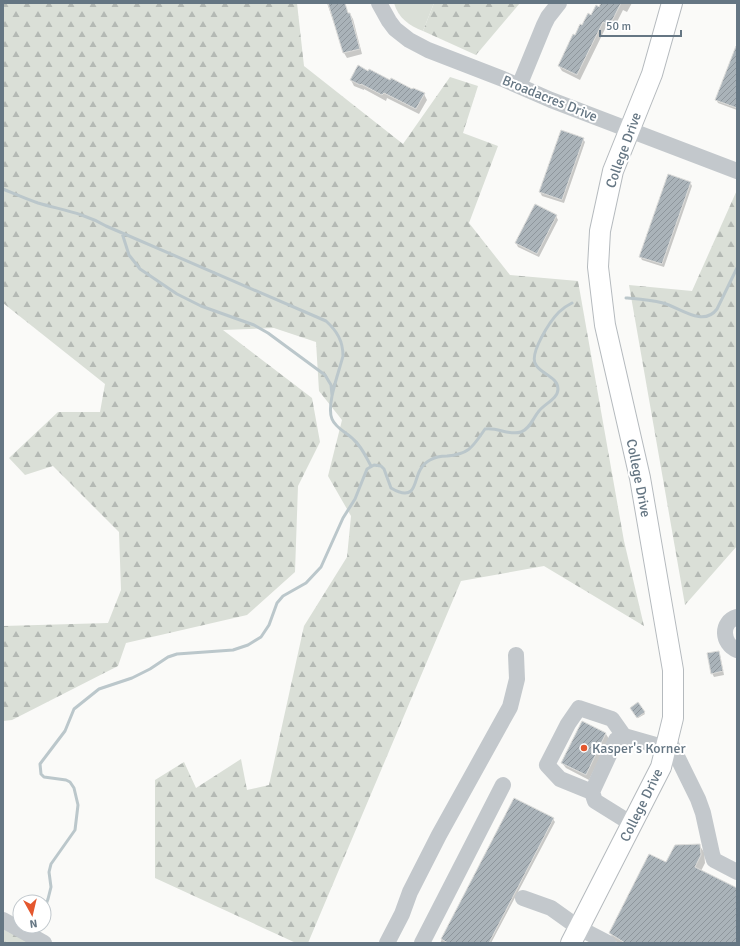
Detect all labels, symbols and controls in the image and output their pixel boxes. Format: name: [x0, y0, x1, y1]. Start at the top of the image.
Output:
scale bar: [600, 12, 681, 38]
text: 50 m: [606, 19, 631, 34]
street label: Broadacres Drive: [500, 72, 600, 125]
street label: College Drive: [602, 110, 645, 190]
street label: College Drive: [623, 438, 654, 519]
place label: Kasper's Korner: [592, 740, 686, 757]
marker: Kasper's Korner: [579, 743, 589, 753]
street label: College Drive: [616, 766, 666, 845]
north arrow: [12, 894, 52, 934]
text: N: [29, 916, 38, 930]

